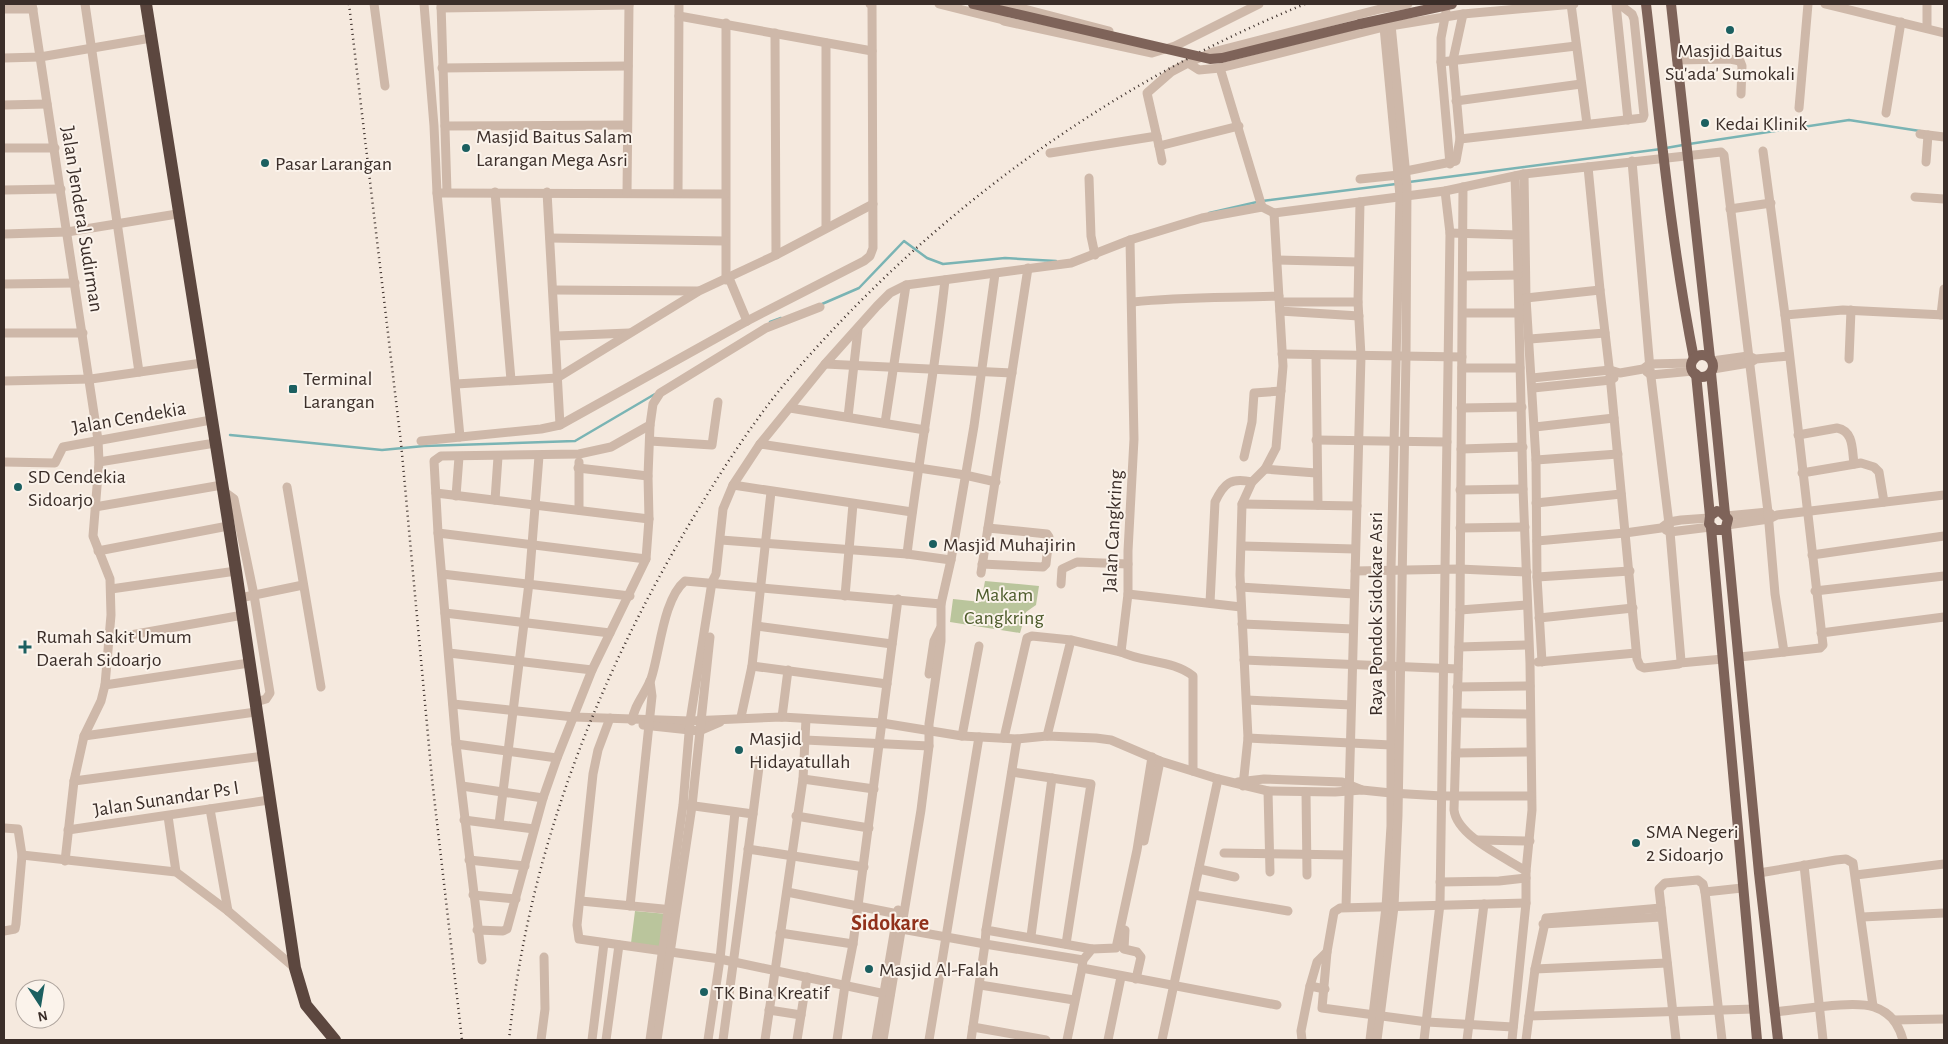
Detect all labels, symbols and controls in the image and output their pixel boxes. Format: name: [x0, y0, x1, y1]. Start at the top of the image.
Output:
marker: Masjid Baitus Su'ada' Sumokali: [1724, 24, 1736, 36]
place label: Masjid Baitus Su'ada' Sumokali: [1665, 41, 1795, 84]
place label: Kedai Klinik: [1715, 114, 1807, 134]
marker: Kedai Klinik: [1699, 117, 1711, 129]
street label: Jalan Jenderal Sudirman: [57, 125, 107, 314]
place label: Masjid Baitus Salam Larangan Mega Asri: [476, 127, 632, 170]
marker: Masjid Baitus Salam Larangan Mega Asri: [460, 142, 472, 154]
place label: Pasar Larangan: [275, 154, 392, 174]
marker: Pasar Larangan: [259, 157, 271, 169]
place label: Terminal Larangan: [303, 369, 375, 412]
marker: Terminal Larangan: [287, 383, 299, 395]
street label: Jalan Cendekia: [71, 398, 188, 438]
place label: SD Cendekia Sidoarjo: [28, 467, 126, 510]
street label: Jalan Cangkring: [1100, 469, 1126, 593]
marker: SD Cendekia Sidoarjo: [12, 481, 24, 493]
street label: Raya Pondok Sidokare Asri: [1366, 512, 1386, 716]
place label: Masjid Muhajirin: [943, 535, 1076, 555]
marker: Masjid Muhajirin: [927, 538, 939, 550]
park label: Makam Cangkring: [964, 585, 1044, 628]
place label: Rumah Sakit Umum Daerah Sidoarjo: [36, 627, 192, 670]
marker: Rumah Sakit Umum Daerah Sidoarjo: [18, 640, 32, 654]
place label: Masjid Hidayatullah: [749, 729, 850, 772]
marker: Masjid Hidayatullah: [733, 744, 745, 756]
street label: Jalan Sunandar Ps I: [92, 778, 240, 820]
place label: SMA Negeri 2 Sidoarjo: [1646, 822, 1739, 865]
marker: SMA Negeri 2 Sidoarjo: [1630, 837, 1642, 849]
district label: Sidokare: [851, 912, 929, 934]
place label: Masjid Al-Falah: [879, 960, 999, 980]
marker: Masjid Al-Falah: [863, 963, 875, 975]
north arrow: [15, 979, 65, 1029]
place label: TK Bina Kreatif: [714, 983, 830, 1003]
marker: TK Bina Kreatif: [698, 986, 710, 998]
text: N: [36, 1008, 49, 1024]

